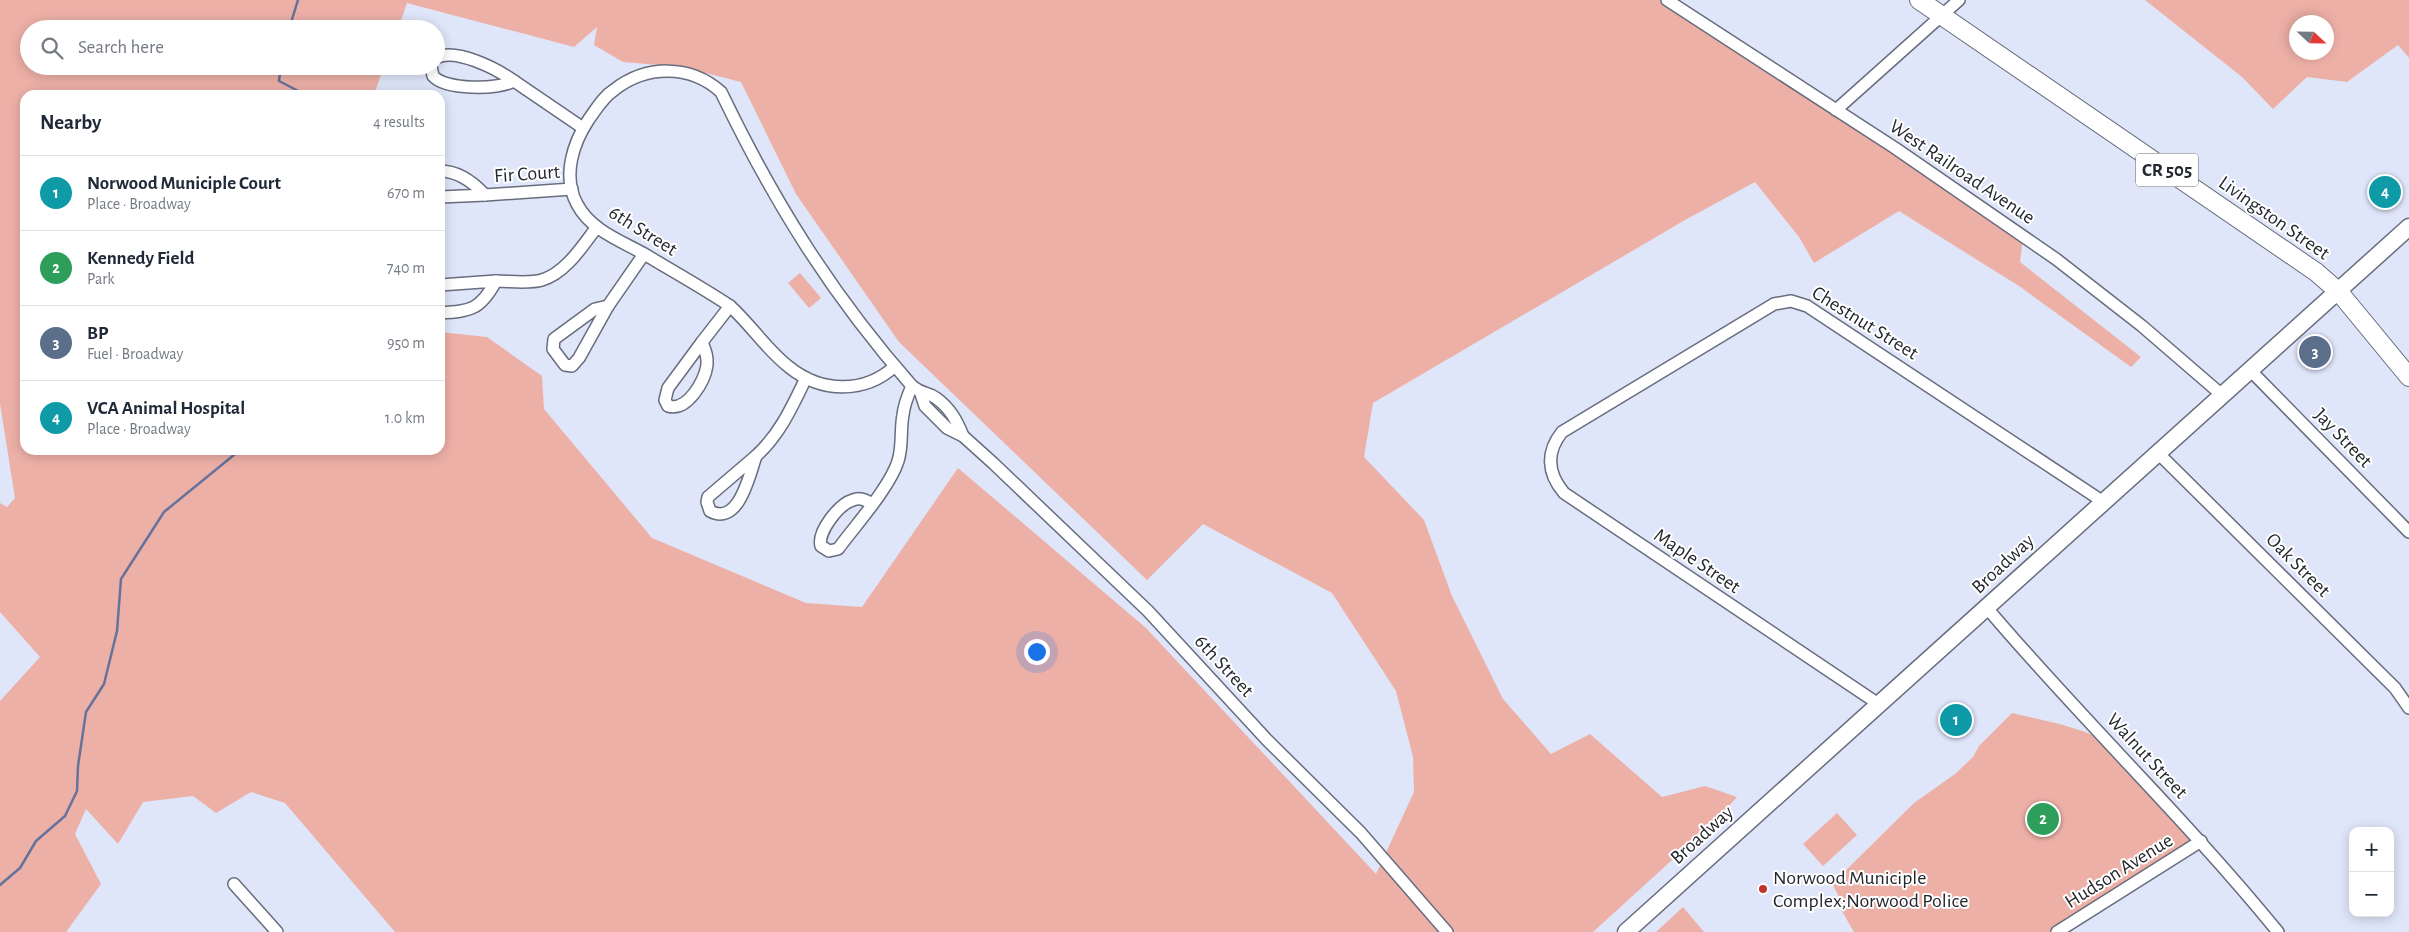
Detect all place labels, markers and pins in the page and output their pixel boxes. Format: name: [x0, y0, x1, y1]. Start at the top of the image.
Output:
pin: 4: [2369, 173, 2401, 211]
pin: 3: [2299, 333, 2331, 371]
pin: 1: [1940, 701, 1972, 739]
pin: 2: [2027, 800, 2059, 838]
place label: Norwood Municiple Complex;Norwood Police: [1773, 868, 1968, 911]
marker: Norwood Municiple Complex;Norwood Police: [1757, 883, 1769, 895]

